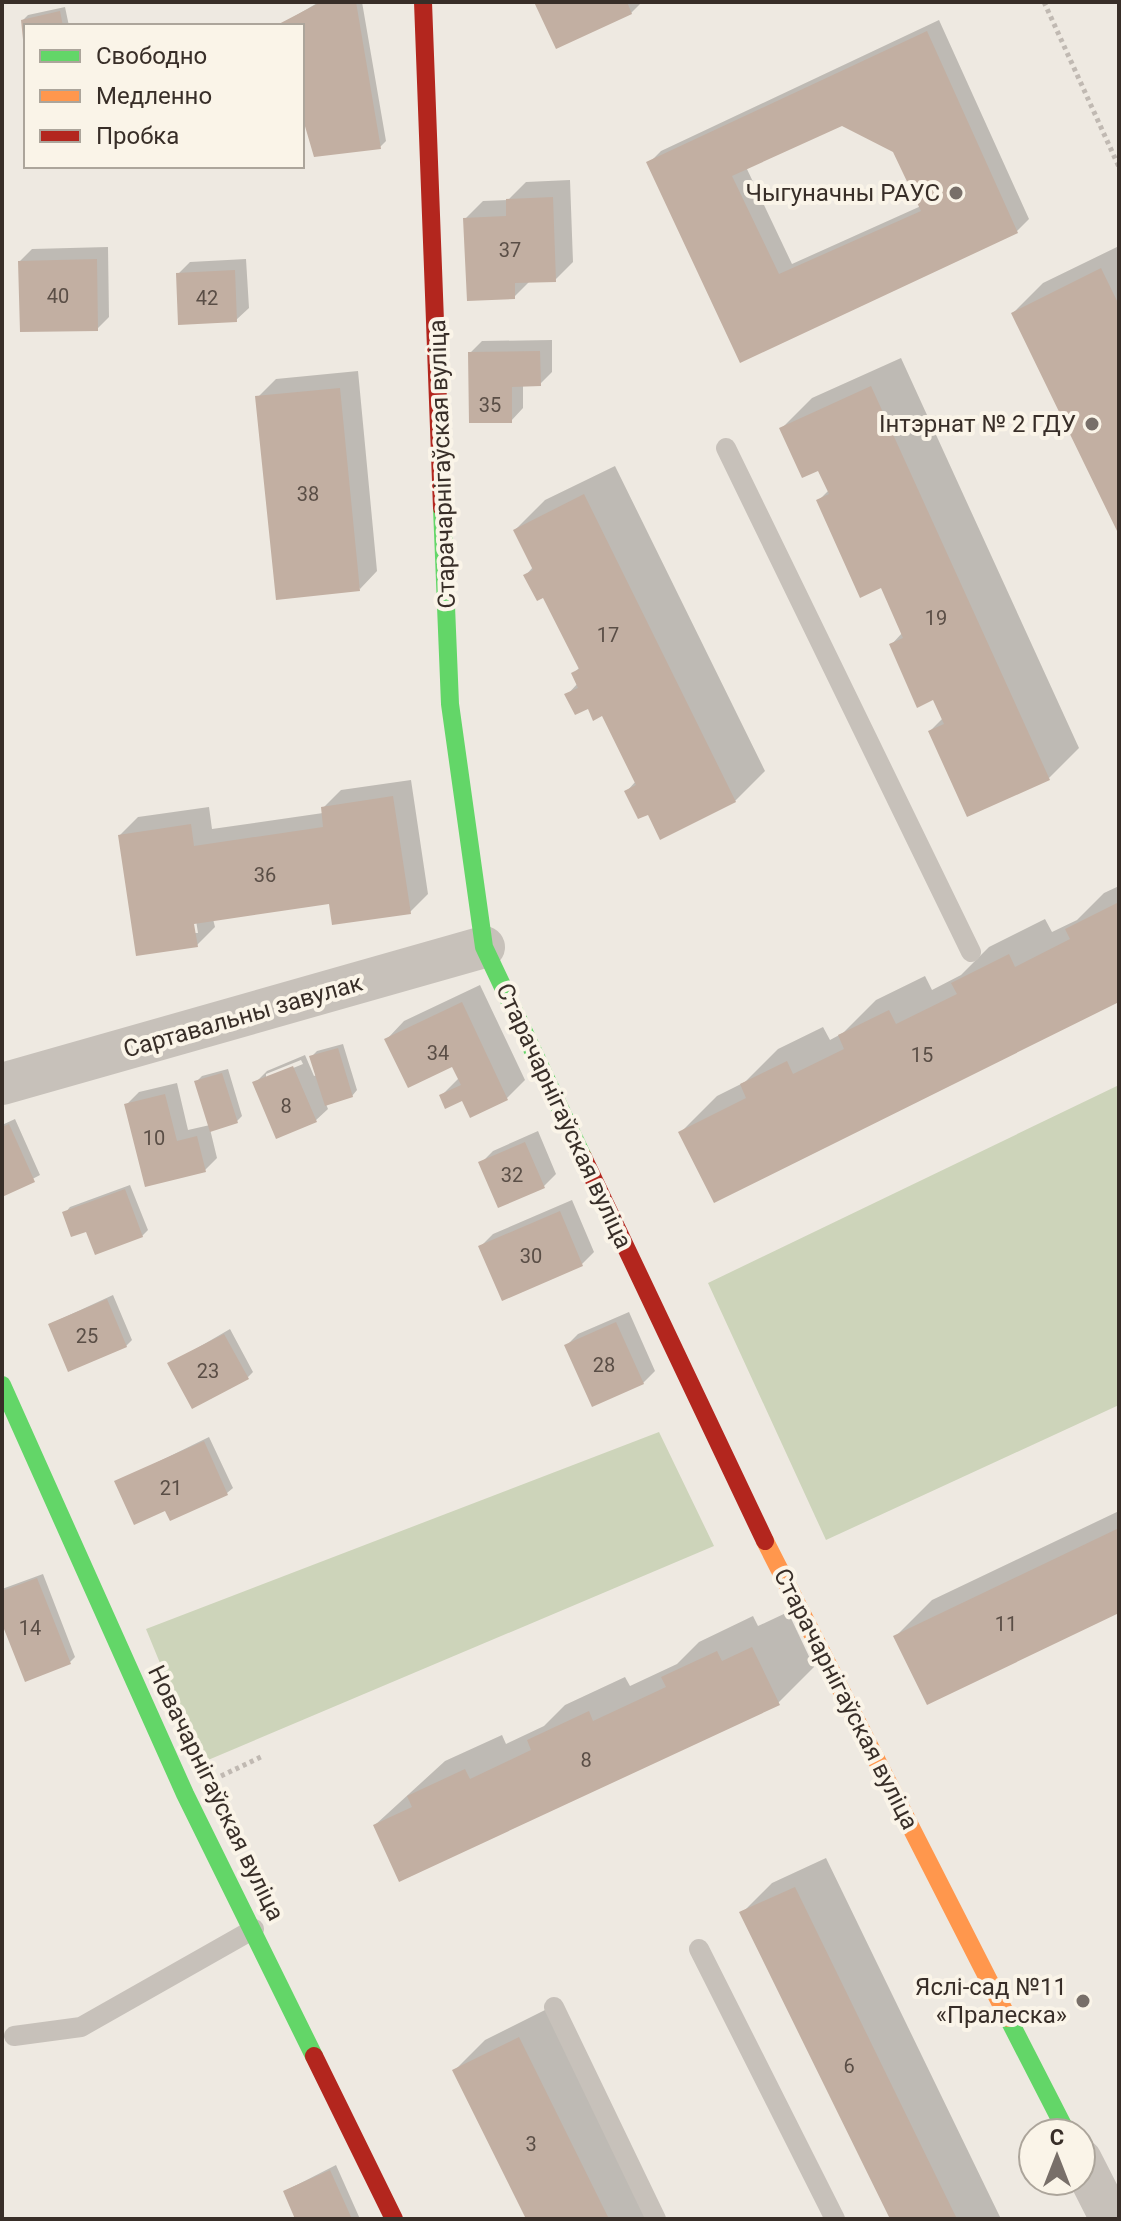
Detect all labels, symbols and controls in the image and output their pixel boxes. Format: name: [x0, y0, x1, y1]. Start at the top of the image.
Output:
legend: [24, 24, 304, 168]
text: Свободно: [96, 42, 207, 70]
text: Медленно: [96, 82, 212, 110]
text: Пробка: [96, 122, 179, 150]
place label: Чыгуначны РАУС: [746, 179, 940, 207]
marker: Чыгуначны РАУС: [947, 184, 965, 202]
house number: 37: [499, 238, 521, 262]
house number: 40: [47, 284, 69, 308]
house number: 42: [196, 286, 218, 310]
street label: Старачарнігаўская вуліца: [423, 319, 461, 609]
house number: 35: [479, 393, 501, 417]
place label: Інтэрнат № 2 ГДУ: [879, 410, 1076, 438]
marker: Інтэрнат № 2 ГДУ: [1083, 415, 1101, 433]
house number: 38: [297, 482, 319, 506]
house number: 19: [925, 606, 947, 630]
house number: 17: [597, 623, 619, 647]
house number: 36: [254, 863, 276, 887]
street label: Сартавальны завулак: [120, 968, 366, 1064]
street label: Старачарнігаўская вуліца: [490, 979, 638, 1253]
house number: 34: [427, 1041, 449, 1065]
house number: 15: [911, 1043, 933, 1067]
house number: 8: [280, 1094, 292, 1118]
house number: 10: [143, 1126, 165, 1150]
house number: 32: [501, 1163, 523, 1187]
house number: 30: [520, 1244, 542, 1268]
house number: 25: [76, 1324, 98, 1348]
house number: 28: [593, 1353, 615, 1377]
house number: 23: [197, 1359, 219, 1383]
house number: 21: [160, 1476, 182, 1500]
street label: Старачарнігаўская вуліца: [768, 1564, 924, 1834]
house number: 11: [995, 1612, 1017, 1636]
house number: 14: [19, 1616, 41, 1640]
street label: Новачарнігаўская вуліца: [142, 1661, 290, 1925]
house number: 8: [580, 1748, 592, 1772]
place label: Яслі-сад №11 «Пралеска»: [915, 1973, 1067, 2029]
marker: Яслі-сад №11 «Пралеска»: [1074, 1992, 1092, 2010]
house number: 6: [843, 2054, 855, 2078]
north arrow: [1017, 2117, 1097, 2197]
text: С: [1050, 2125, 1064, 2150]
house number: 3: [525, 2132, 537, 2156]

